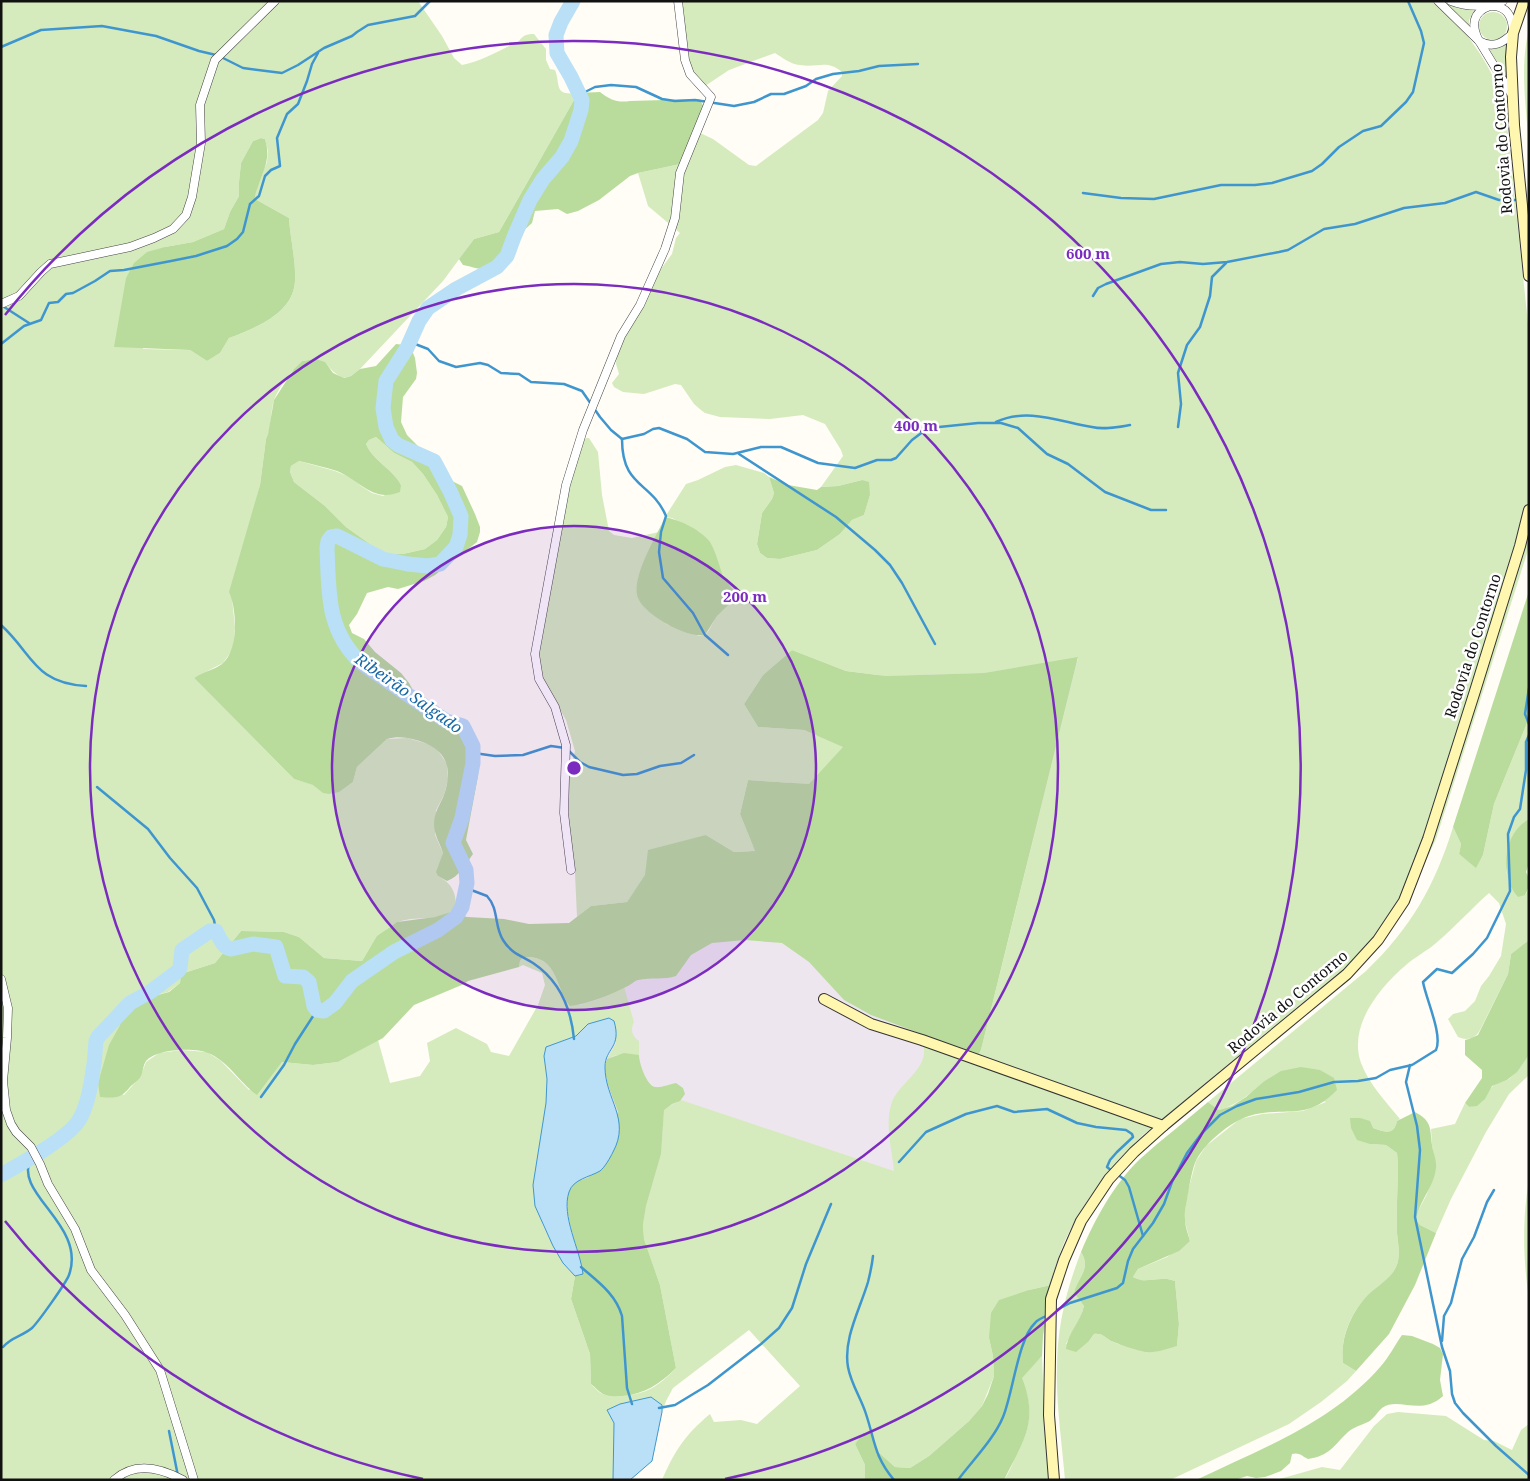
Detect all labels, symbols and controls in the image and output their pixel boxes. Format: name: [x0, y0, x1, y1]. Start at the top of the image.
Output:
street label: Rodovia do Contorno: [1486, 63, 1516, 215]
text: 600 m: [1066, 243, 1110, 263]
text: 400 m: [894, 415, 938, 435]
street label: Rodovia do Contorno: [1439, 571, 1505, 721]
text: 200 m: [723, 586, 767, 606]
water label: Ribeirão Salgado: [350, 647, 467, 738]
centre of rings: [565, 759, 583, 777]
street label: Rodovia do Contorno: [1223, 945, 1352, 1057]

